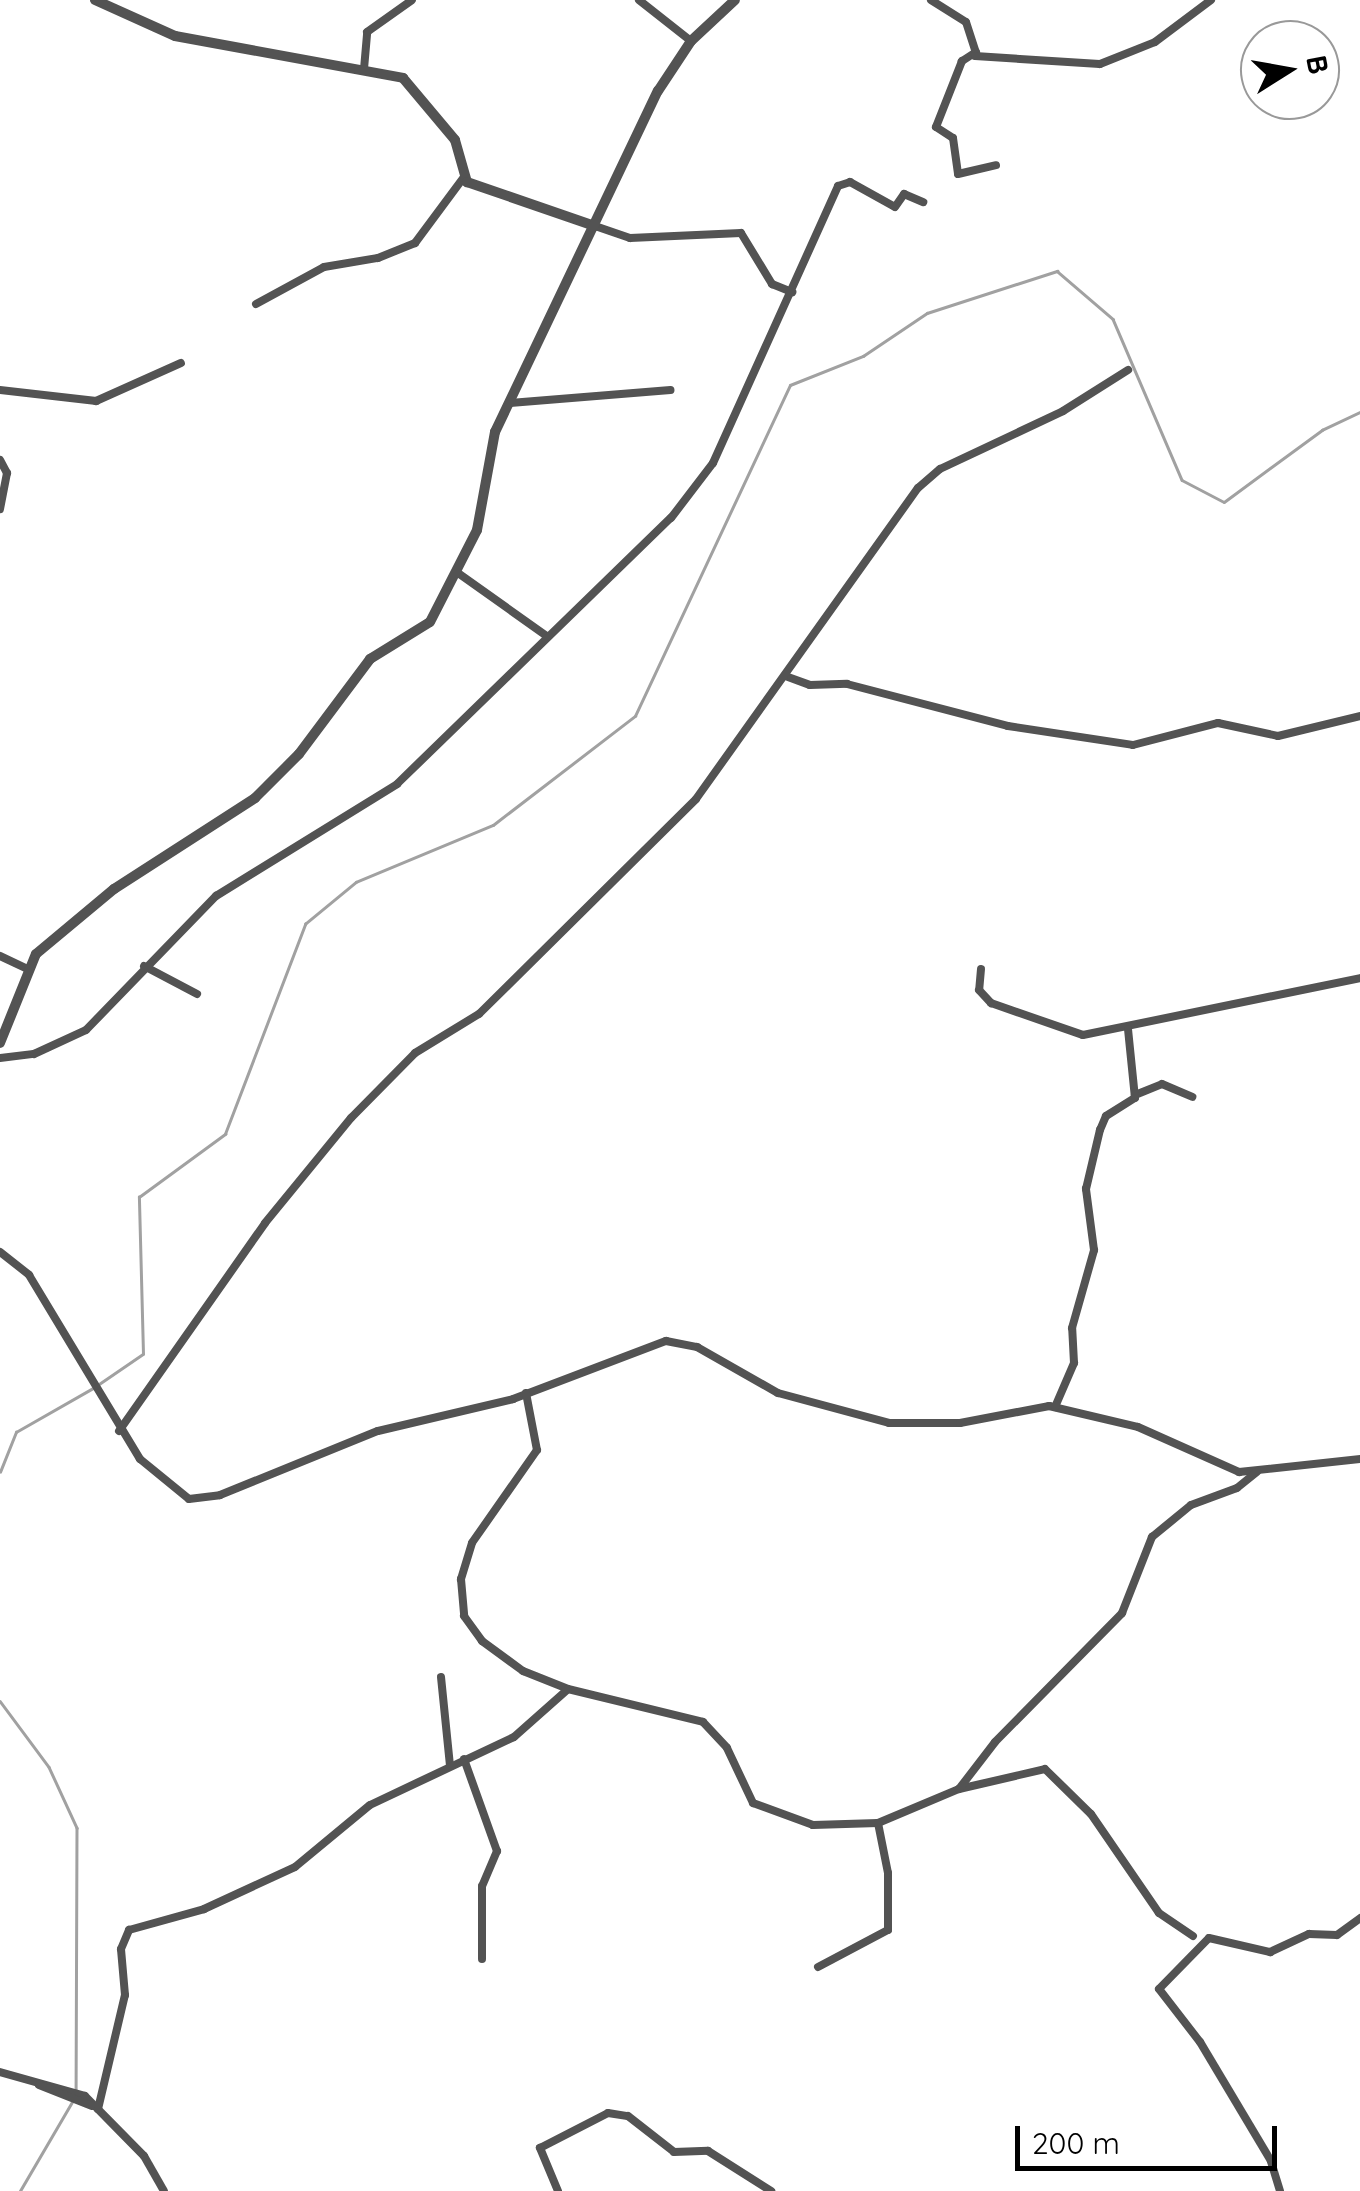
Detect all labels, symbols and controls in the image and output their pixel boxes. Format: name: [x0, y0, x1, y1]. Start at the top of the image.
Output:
north arrow: [1240, 20, 1340, 120]
text: B: [1299, 52, 1337, 77]
scale bar: [1020, 2106, 1282, 2168]
text: 200 m: [1032, 2124, 1120, 2162]

